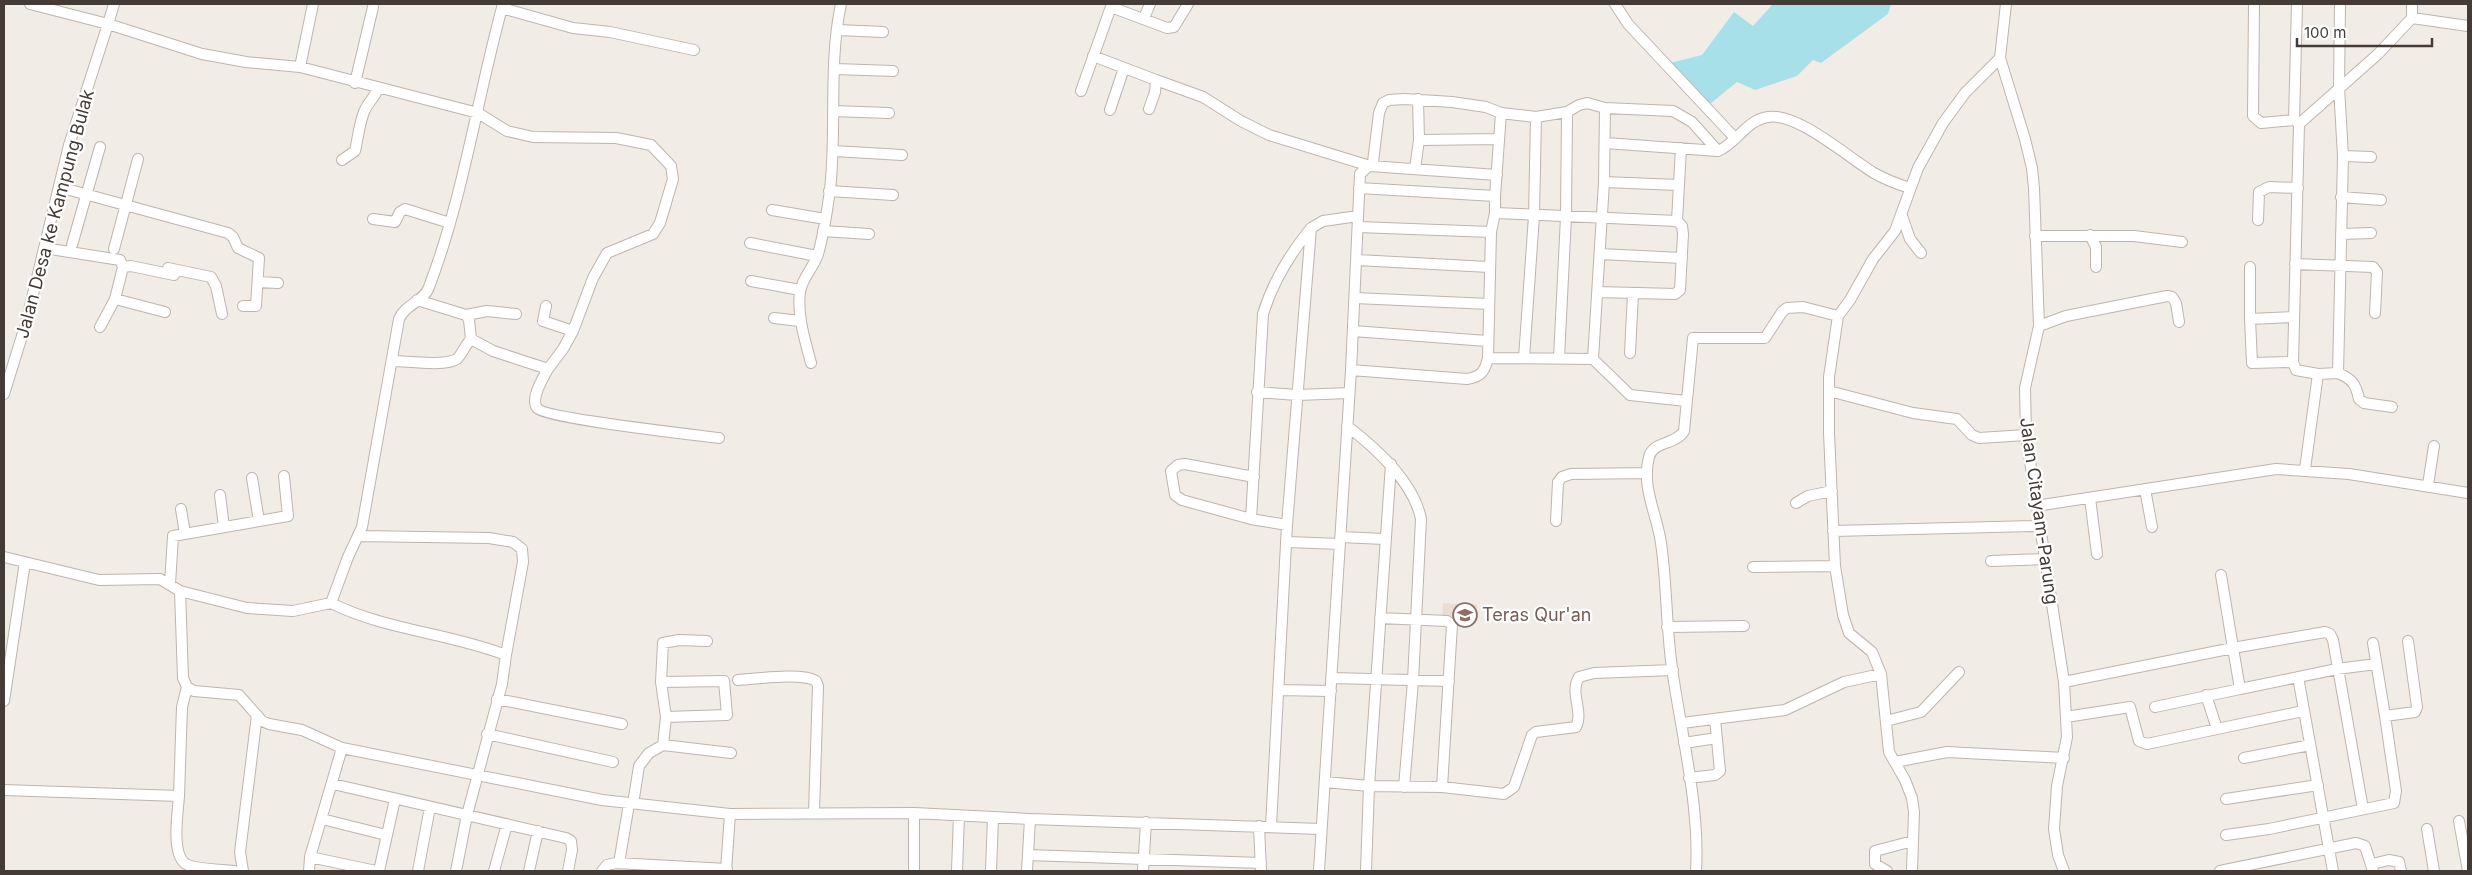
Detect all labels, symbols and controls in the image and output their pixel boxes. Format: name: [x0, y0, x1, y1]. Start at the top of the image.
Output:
scale bar: [2297, 15, 2432, 47]
text: 100 m: [2304, 23, 2346, 42]
street label: Jalan Desa ke Kampung Bulak: [11, 87, 98, 341]
street label: Jalan Citayam-Parung: [2016, 416, 2063, 606]
school or university icon: Teras Qur'an: [1452, 602, 1478, 628]
place label: Teras Qur'an: [1482, 604, 1591, 625]

